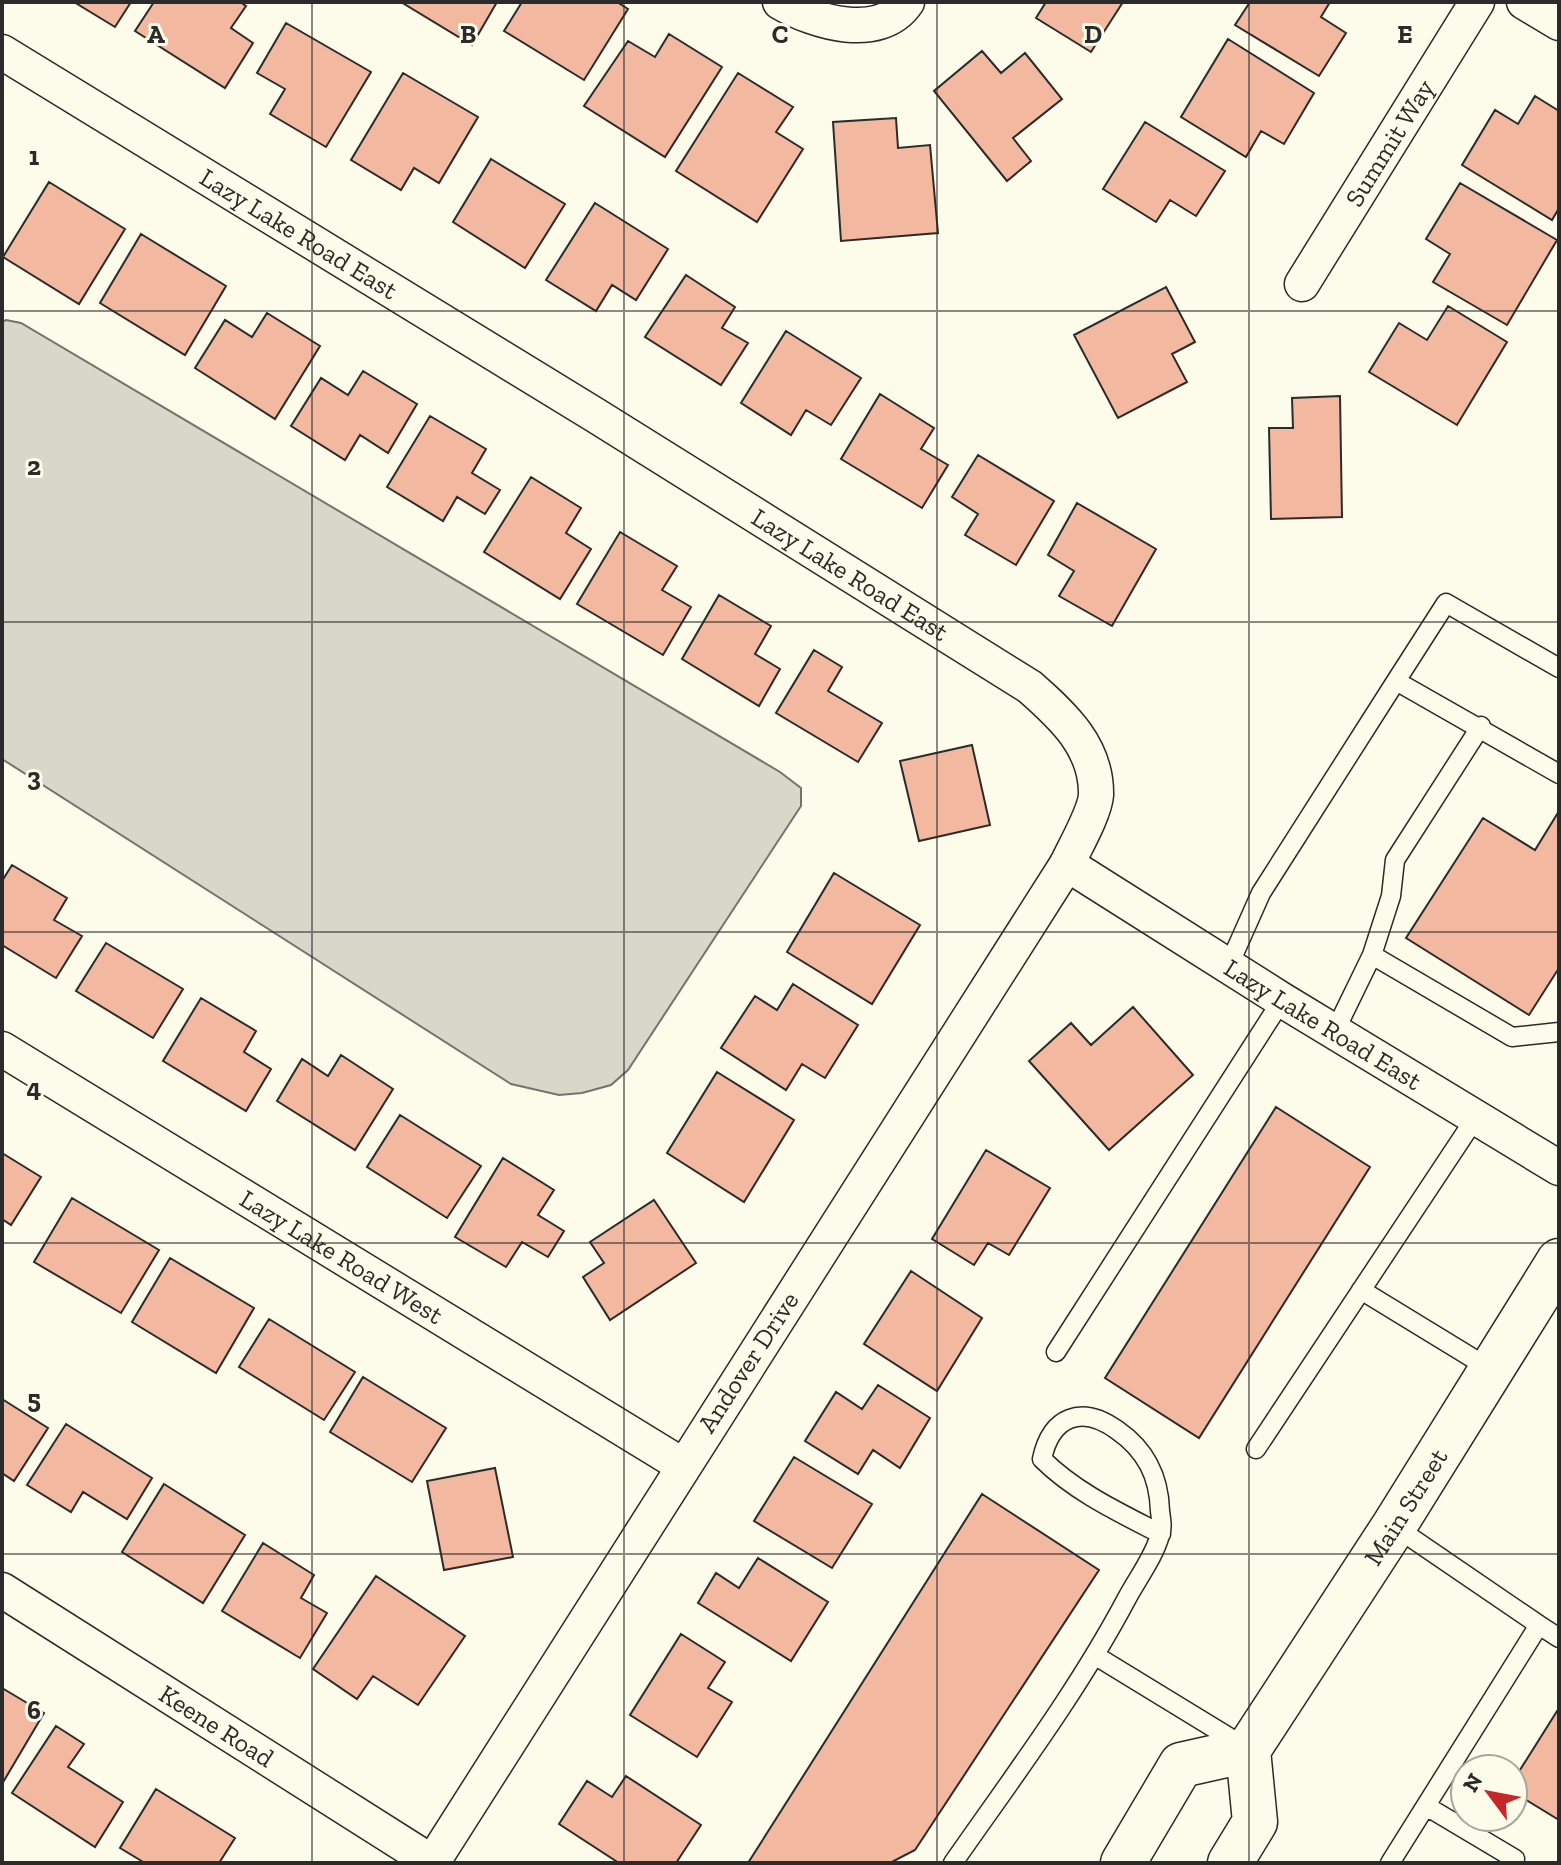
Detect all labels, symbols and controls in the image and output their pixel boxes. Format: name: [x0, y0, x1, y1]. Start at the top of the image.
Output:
text: A: [147, 18, 165, 50]
text: B: [460, 18, 476, 50]
text: C: [772, 18, 788, 50]
text: D: [1084, 18, 1102, 50]
text: E: [1397, 18, 1413, 50]
street label: Summit Way: [1338, 73, 1441, 212]
text: 1: [29, 140, 40, 172]
street label: Lazy Lake Road East: [194, 161, 404, 306]
text: 2: [27, 450, 41, 482]
street label: Lazy Lake Road East: [746, 501, 955, 648]
text: 3: [27, 761, 41, 793]
street label: Lazy Lake Road East: [1218, 952, 1428, 1097]
text: 4: [27, 1072, 42, 1104]
street label: Lazy Lake Road West: [234, 1182, 449, 1331]
street label: Andover Drive: [691, 1286, 805, 1438]
text: 5: [27, 1383, 41, 1415]
street label: Main Street: [1357, 1442, 1454, 1571]
street label: Keene Road: [153, 1678, 280, 1774]
text: 6: [27, 1694, 41, 1726]
north arrow: [1449, 1753, 1529, 1833]
text: N: [1457, 1768, 1488, 1797]

